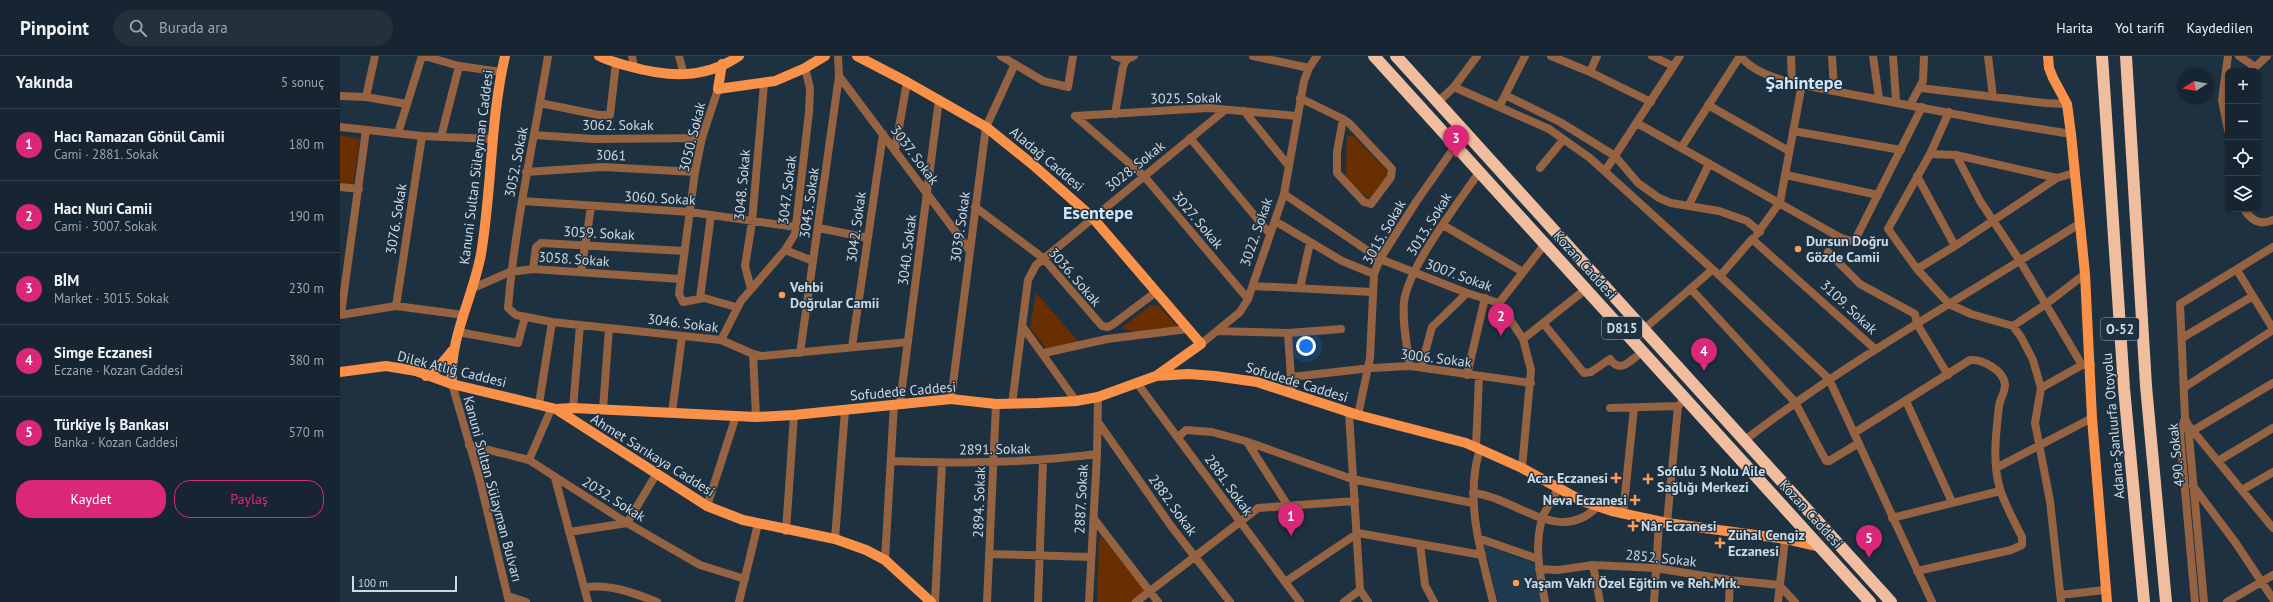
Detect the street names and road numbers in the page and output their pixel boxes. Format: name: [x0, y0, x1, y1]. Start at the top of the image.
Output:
street label: Kanuni Sultan Süleyman Caddesi: [455, 69, 497, 265]
street label: 3025. Sokak: [1150, 88, 1222, 108]
street label: 3050. Sokak: [675, 100, 709, 174]
street label: 3062. Sokak: [582, 116, 654, 134]
street label: 3037. Sokak: [887, 122, 943, 189]
street label: Aladağ Caddesi: [1006, 123, 1088, 195]
street label: 3052. Sokak: [500, 125, 532, 199]
street label: 3028. Sokak: [1102, 136, 1169, 195]
street label: 3061: [595, 145, 627, 165]
street label: 3048. Sokak: [730, 148, 754, 221]
street label: 3047. Sokak: [774, 154, 800, 226]
street label: 3045. Sokak: [795, 166, 823, 240]
street label: 3076. Sokak: [382, 182, 411, 256]
street label: 3060. Sokak: [624, 187, 696, 209]
street label: 3027. Sokak: [1169, 187, 1228, 253]
street label: 3013. Sokak: [1402, 189, 1456, 259]
street label: 3042. Sokak: [842, 190, 870, 264]
street label: 3039. Sokak: [946, 190, 974, 264]
street label: 3022. Sokak: [1236, 195, 1276, 269]
street label: 3015. Sokak: [1358, 196, 1410, 267]
street label: 3040. Sokak: [894, 213, 920, 287]
street label: 3059. Sokak: [563, 222, 635, 244]
street label: Kozan Caddesi: [1549, 227, 1621, 303]
street label: 3036. Sokak: [1045, 244, 1105, 310]
street label: 3058. Sokak: [538, 248, 611, 270]
street label: 3007. Sokak: [1423, 255, 1495, 296]
street label: 3109. Sokak: [1817, 276, 1881, 338]
street label: 3046. Sokak: [646, 310, 720, 336]
road number: D815: [1602, 317, 1642, 339]
road number: O-52: [2101, 318, 2139, 340]
street label: 3006. Sokak: [1399, 345, 1473, 371]
street label: Dilek Atlığ Caddesi: [395, 347, 509, 391]
street label: Adana-Şanlıurfa Otoyolu: [2098, 352, 2128, 500]
street label: Sofudede Caddesi: [1244, 358, 1350, 406]
street label: Sofudede Caddesi: [849, 377, 957, 405]
street label: Kanuni Sultan Sülayman Bulvarı: [459, 394, 527, 584]
street label: Ahmet Sarıkaya Caddesi: [588, 409, 718, 501]
street label: 490. Sokak: [2164, 422, 2188, 488]
street label: 2891. Sokak: [959, 439, 1031, 459]
street label: 2881. Sokak: [1201, 451, 1257, 519]
street label: 2887. Sokak: [1070, 463, 1092, 534]
street label: 2894. Sokak: [969, 466, 989, 538]
street label: 2882. Sokak: [1145, 471, 1201, 539]
street label: 2032. Sokak: [579, 472, 649, 526]
street label: Kozan Caddesi: [1775, 476, 1847, 552]
street label: 2852. Sokak: [1625, 545, 1698, 571]

